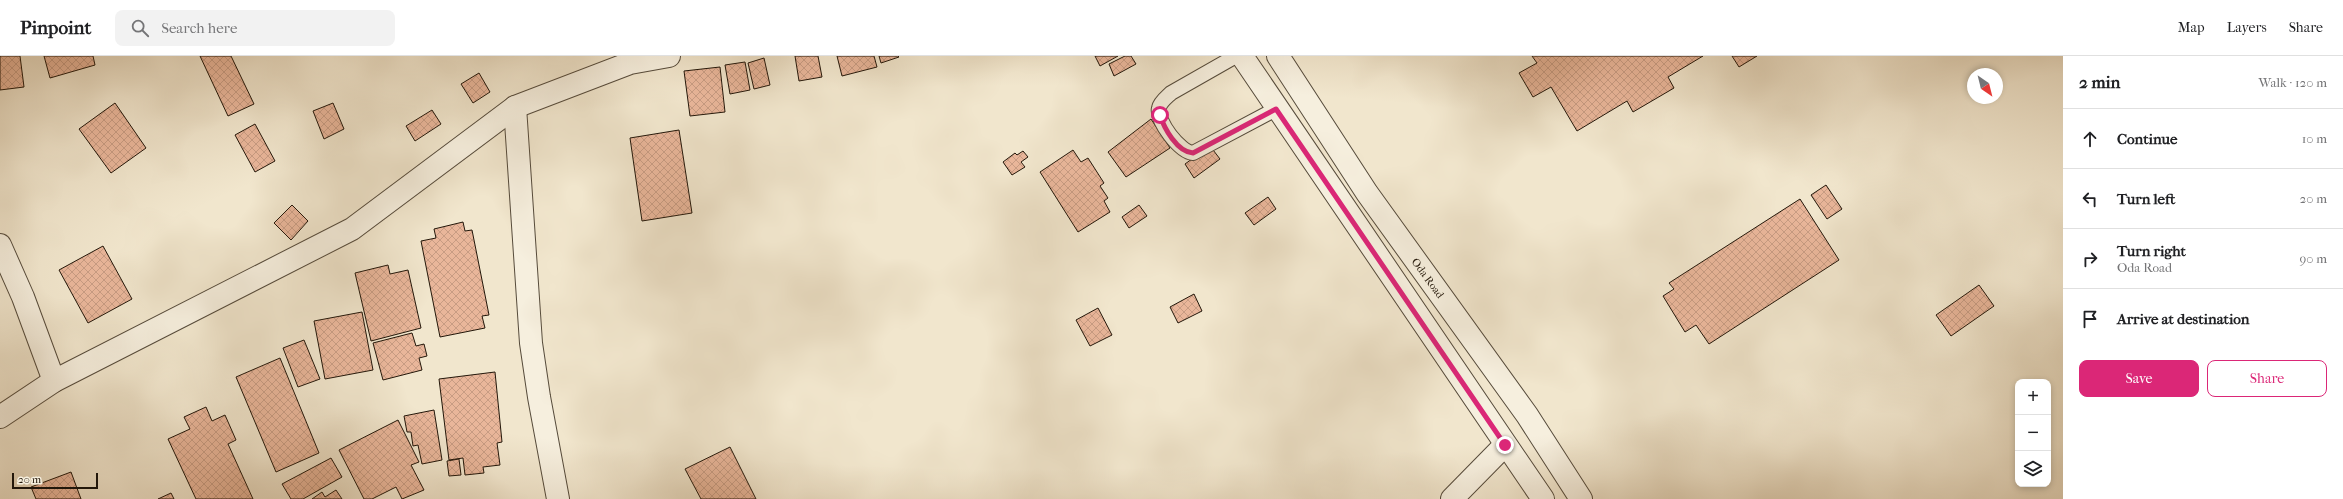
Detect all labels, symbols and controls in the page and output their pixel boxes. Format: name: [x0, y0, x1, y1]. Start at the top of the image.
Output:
search box: [115, 10, 395, 46]
text: Pinpoint: [20, 17, 91, 39]
icon: search: [129, 17, 151, 39]
text: Search here: [161, 19, 237, 37]
text: Map: [2178, 19, 2205, 36]
text: Layers: [2227, 19, 2267, 36]
text: Share: [2289, 19, 2323, 36]
north arrow: [1967, 68, 2003, 104]
text: 2 min: [2079, 72, 2120, 92]
text: Walk · 120 m: [2259, 75, 2327, 90]
route start: [1151, 106, 1169, 124]
icon: ahead: [2079, 128, 2101, 150]
text: Continue: [2117, 130, 2177, 148]
text: 10 m: [2302, 131, 2327, 146]
icon: left: [2079, 188, 2101, 210]
text: Turn left: [2117, 190, 2175, 208]
text: 20 m: [2300, 191, 2327, 206]
text: Turn right: [2117, 242, 2186, 260]
icon: right: [2079, 248, 2101, 270]
text: 90 m: [2299, 251, 2327, 266]
street label: Oda Road: [1409, 256, 1447, 302]
text: Oda Road: [2117, 260, 2172, 275]
icon: arrive: [2079, 308, 2101, 330]
text: Arrive at destination: [2117, 310, 2249, 328]
button: Save: [2079, 360, 2199, 397]
button: Share: [2207, 360, 2327, 397]
map controls: [2015, 379, 2051, 487]
button: +: [2015, 379, 2051, 415]
button: −: [2015, 415, 2051, 451]
route end: [1496, 436, 1514, 454]
button: layers: [2015, 451, 2051, 487]
scale bar: [12, 471, 98, 490]
text: 20 m: [18, 473, 41, 486]

